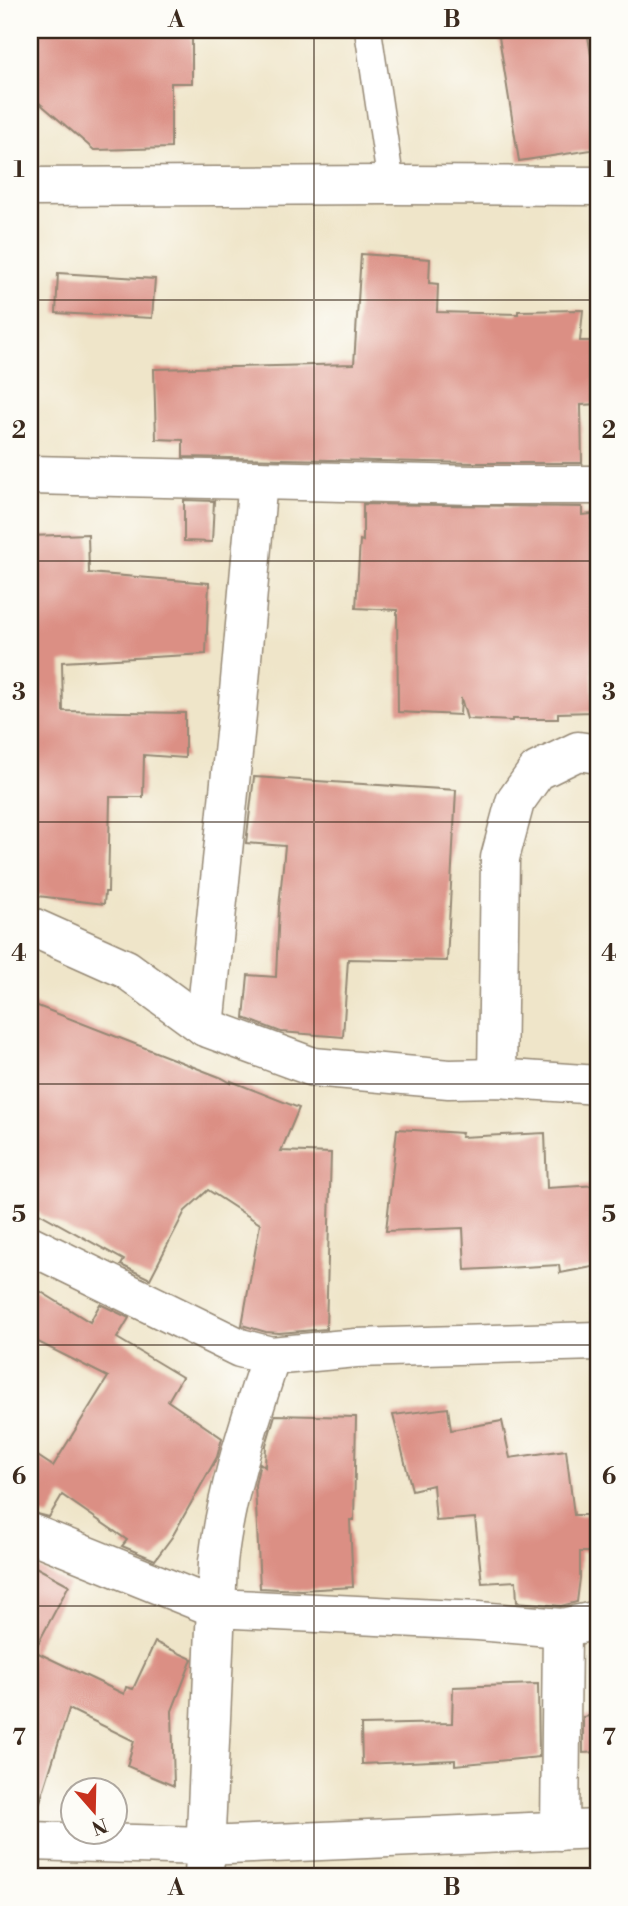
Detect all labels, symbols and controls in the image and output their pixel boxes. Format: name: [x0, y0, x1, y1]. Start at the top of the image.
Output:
text: A: [167, 6, 185, 34]
text: B: [443, 6, 461, 34]
text: 1: [13, 156, 25, 184]
text: 1: [603, 156, 615, 184]
text: 2: [12, 417, 26, 445]
text: 2: [602, 417, 616, 445]
text: 3: [12, 679, 26, 707]
text: 3: [602, 679, 616, 707]
text: 4: [11, 940, 27, 968]
text: 4: [601, 940, 617, 968]
text: 5: [12, 1201, 26, 1229]
text: 5: [602, 1201, 616, 1229]
text: 6: [12, 1463, 26, 1491]
text: 6: [602, 1463, 616, 1491]
text: 7: [12, 1724, 26, 1752]
text: 7: [602, 1724, 616, 1752]
north arrow: [60, 1776, 130, 1846]
text: N: [88, 1812, 111, 1840]
text: A: [167, 1874, 185, 1902]
text: B: [443, 1874, 461, 1902]

